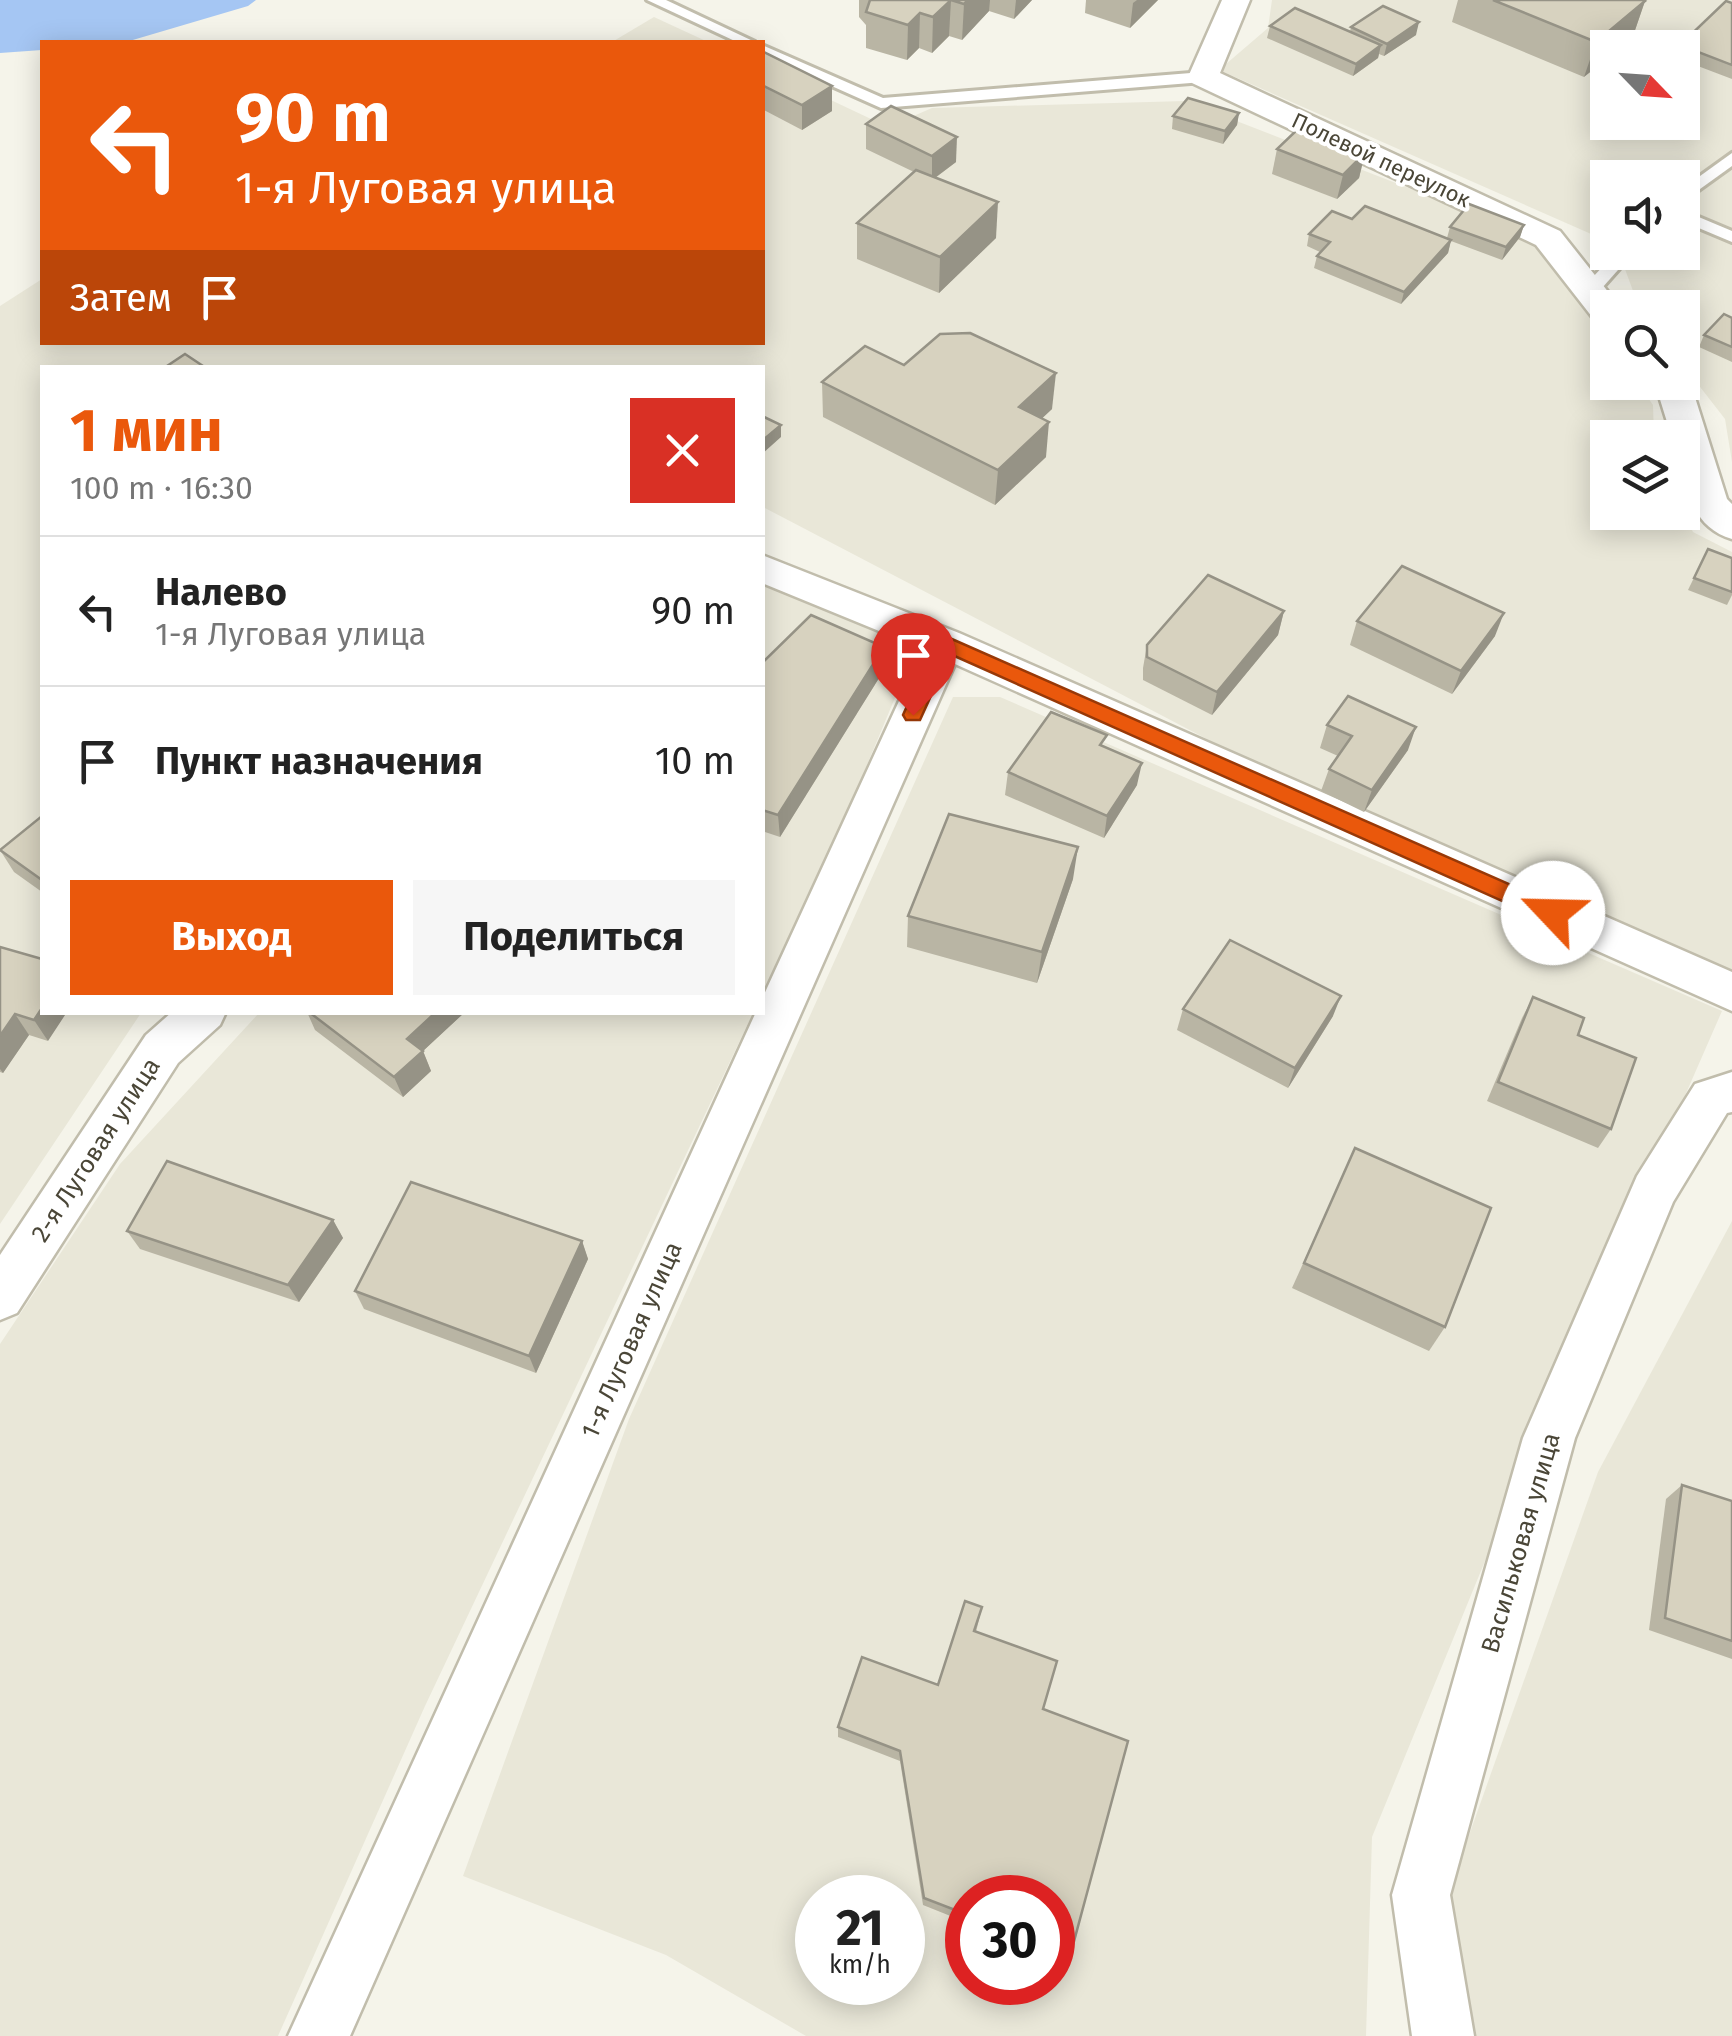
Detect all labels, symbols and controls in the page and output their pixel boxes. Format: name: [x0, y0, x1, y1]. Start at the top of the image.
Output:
north arrow: [1590, 30, 1700, 140]
map controls: [1590, 30, 1700, 530]
text: 90 m: [235, 76, 391, 160]
icon: left: [70, 80, 200, 210]
street label: Полевой переулок: [1287, 107, 1475, 213]
button: sound: [1590, 160, 1700, 270]
text: 1-я Луговая улица: [235, 161, 616, 215]
icon: arrive: [192, 270, 247, 325]
text: Затем: [70, 275, 172, 321]
button: search: [1590, 290, 1700, 400]
text: 1 мин: [70, 395, 223, 467]
button: close: [630, 398, 735, 503]
button: layers: [1590, 420, 1700, 530]
text: 100 m · 16:30: [70, 469, 253, 507]
text: Налево: [155, 569, 287, 615]
icon: left: [70, 584, 125, 639]
text: 90 m: [651, 588, 735, 634]
pin: [871, 613, 956, 716]
text: 1-я Луговая улица: [155, 615, 426, 653]
icon: arrive: [886, 628, 941, 683]
icon: arrive: [70, 734, 125, 789]
text: Пункт назначения: [155, 738, 483, 784]
text: 10 m: [655, 738, 735, 784]
position arrow: [1501, 861, 1605, 965]
button: Выход: [70, 880, 393, 995]
button: Поделиться: [413, 880, 735, 995]
street label: 2-я Луговая улица: [25, 1052, 167, 1248]
street label: 1-я Луговая улица: [575, 1237, 689, 1443]
street label: Васильковая улица: [1475, 1429, 1567, 1657]
speed limit sign: 30: [945, 1875, 1075, 2005]
text: 21: [836, 1898, 884, 1958]
text: km/h: [829, 1950, 891, 1980]

